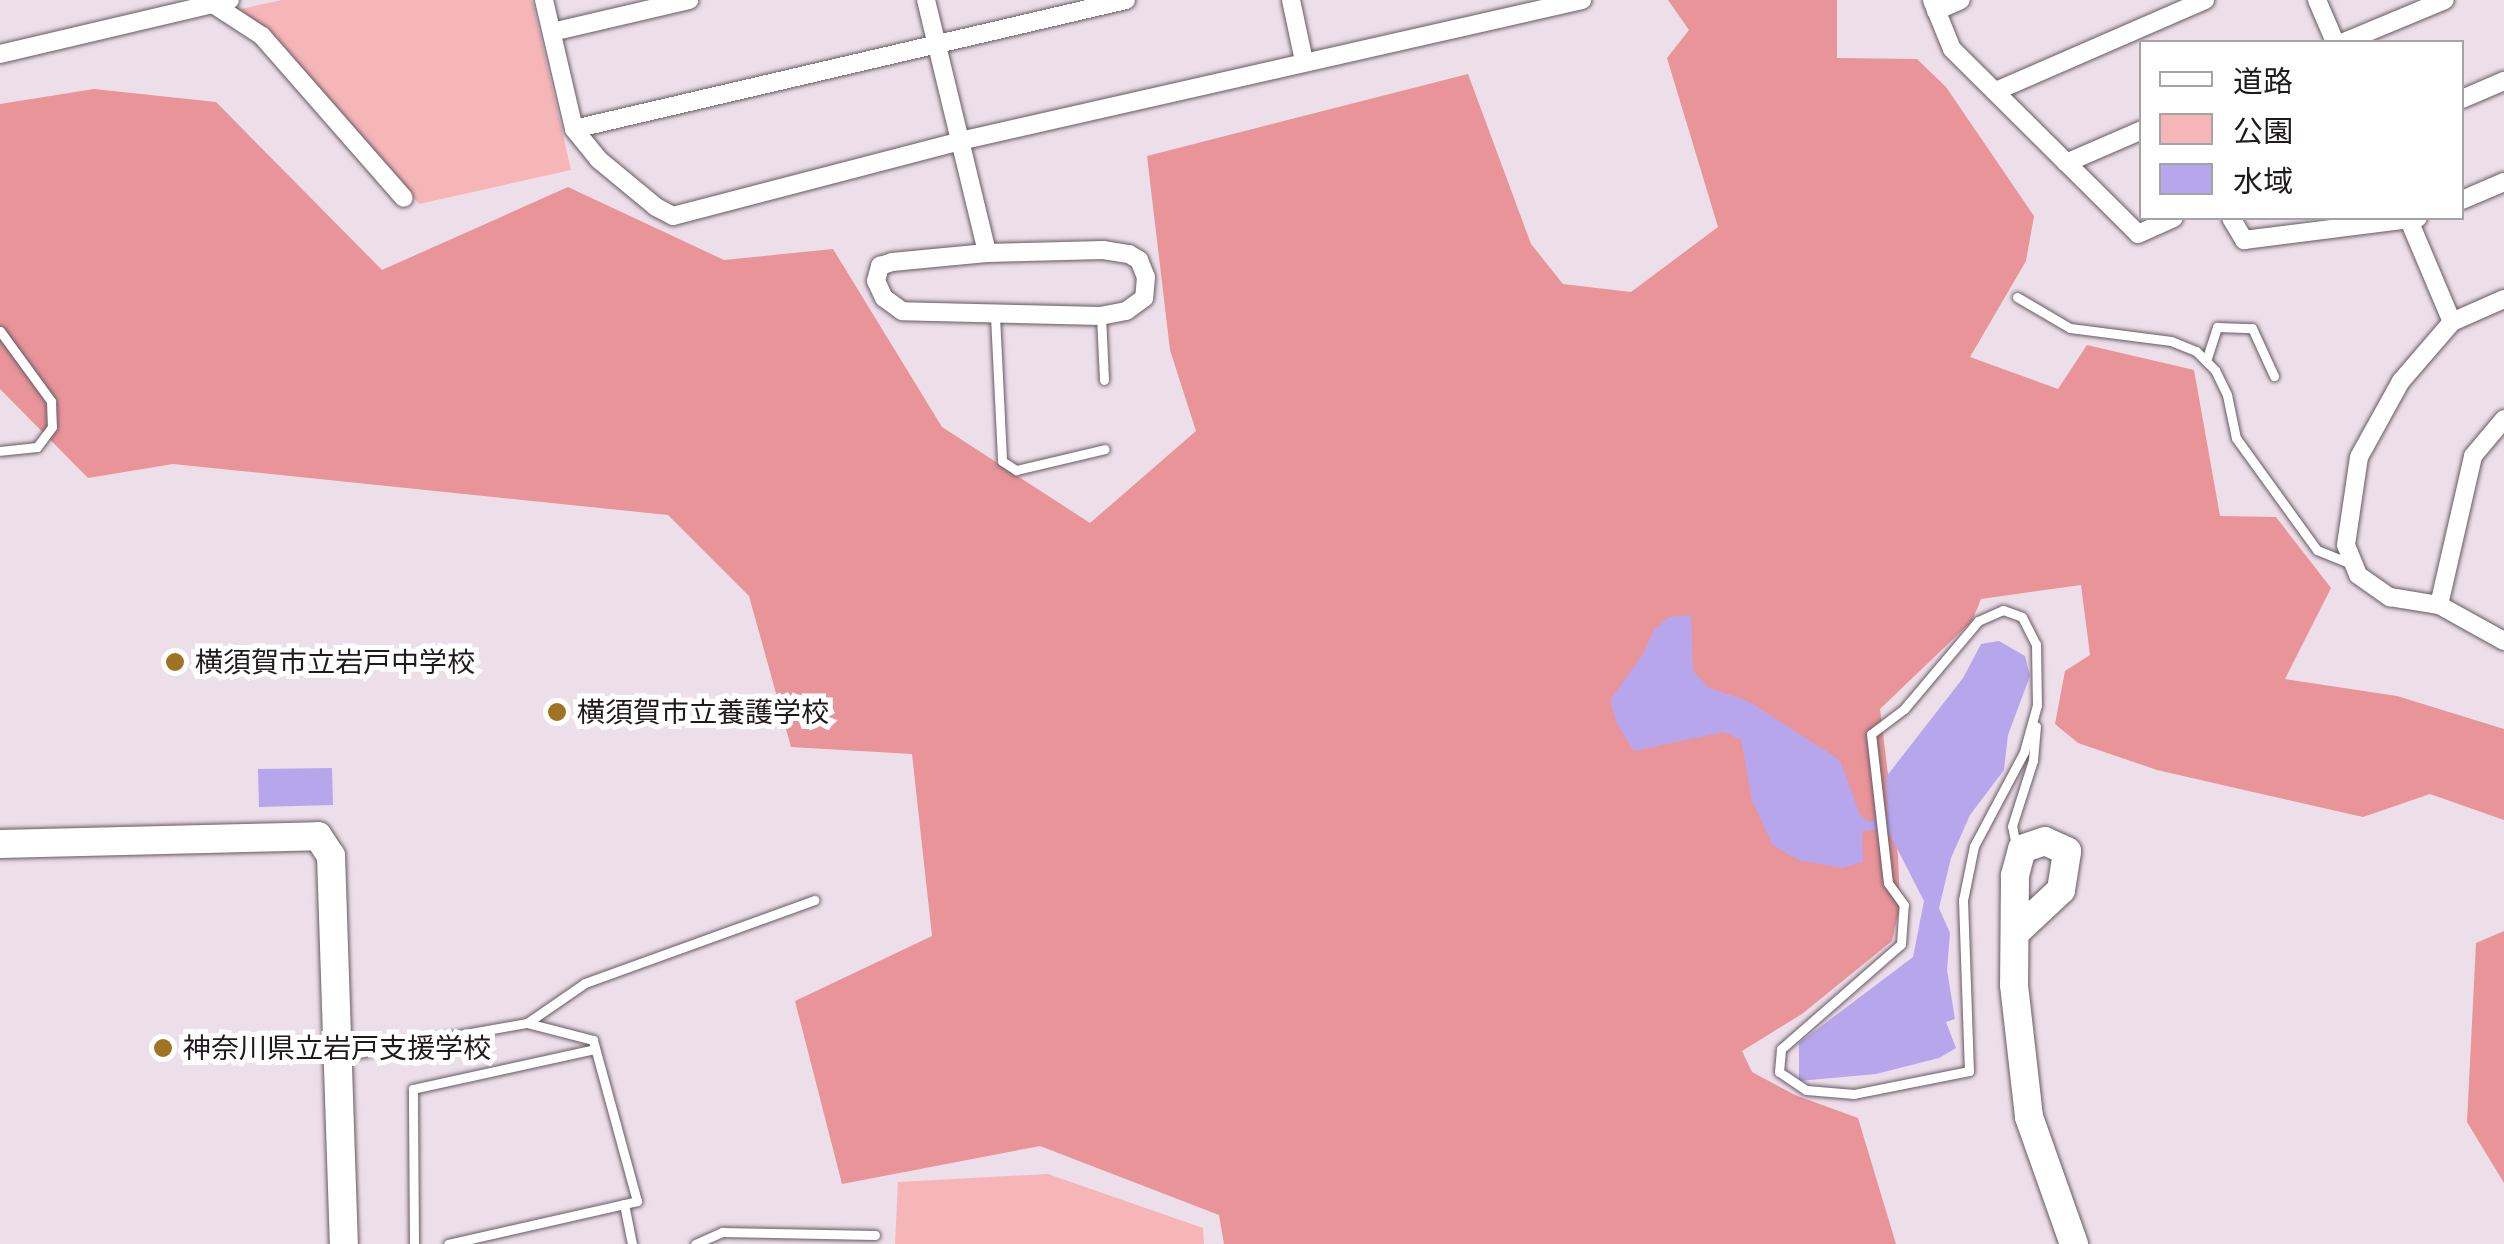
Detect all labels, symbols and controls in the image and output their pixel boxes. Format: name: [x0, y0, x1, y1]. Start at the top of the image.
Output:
legend: [2139, 40, 2464, 220]
text: 道路: [2233, 64, 2293, 98]
text: 公園: [2233, 114, 2293, 148]
text: 水域: [2233, 164, 2293, 198]
place label: 横須賀市立岩戸中学校: [195, 645, 475, 679]
marker: 横須賀市立岩戸中学校: [164, 651, 186, 673]
place label: 横須賀市立養護学校: [577, 695, 829, 729]
marker: 横須賀市立養護学校: [546, 701, 568, 723]
place label: 神奈川県立岩戸支援学校: [183, 1031, 491, 1065]
marker: 神奈川県立岩戸支援学校: [152, 1037, 174, 1059]

